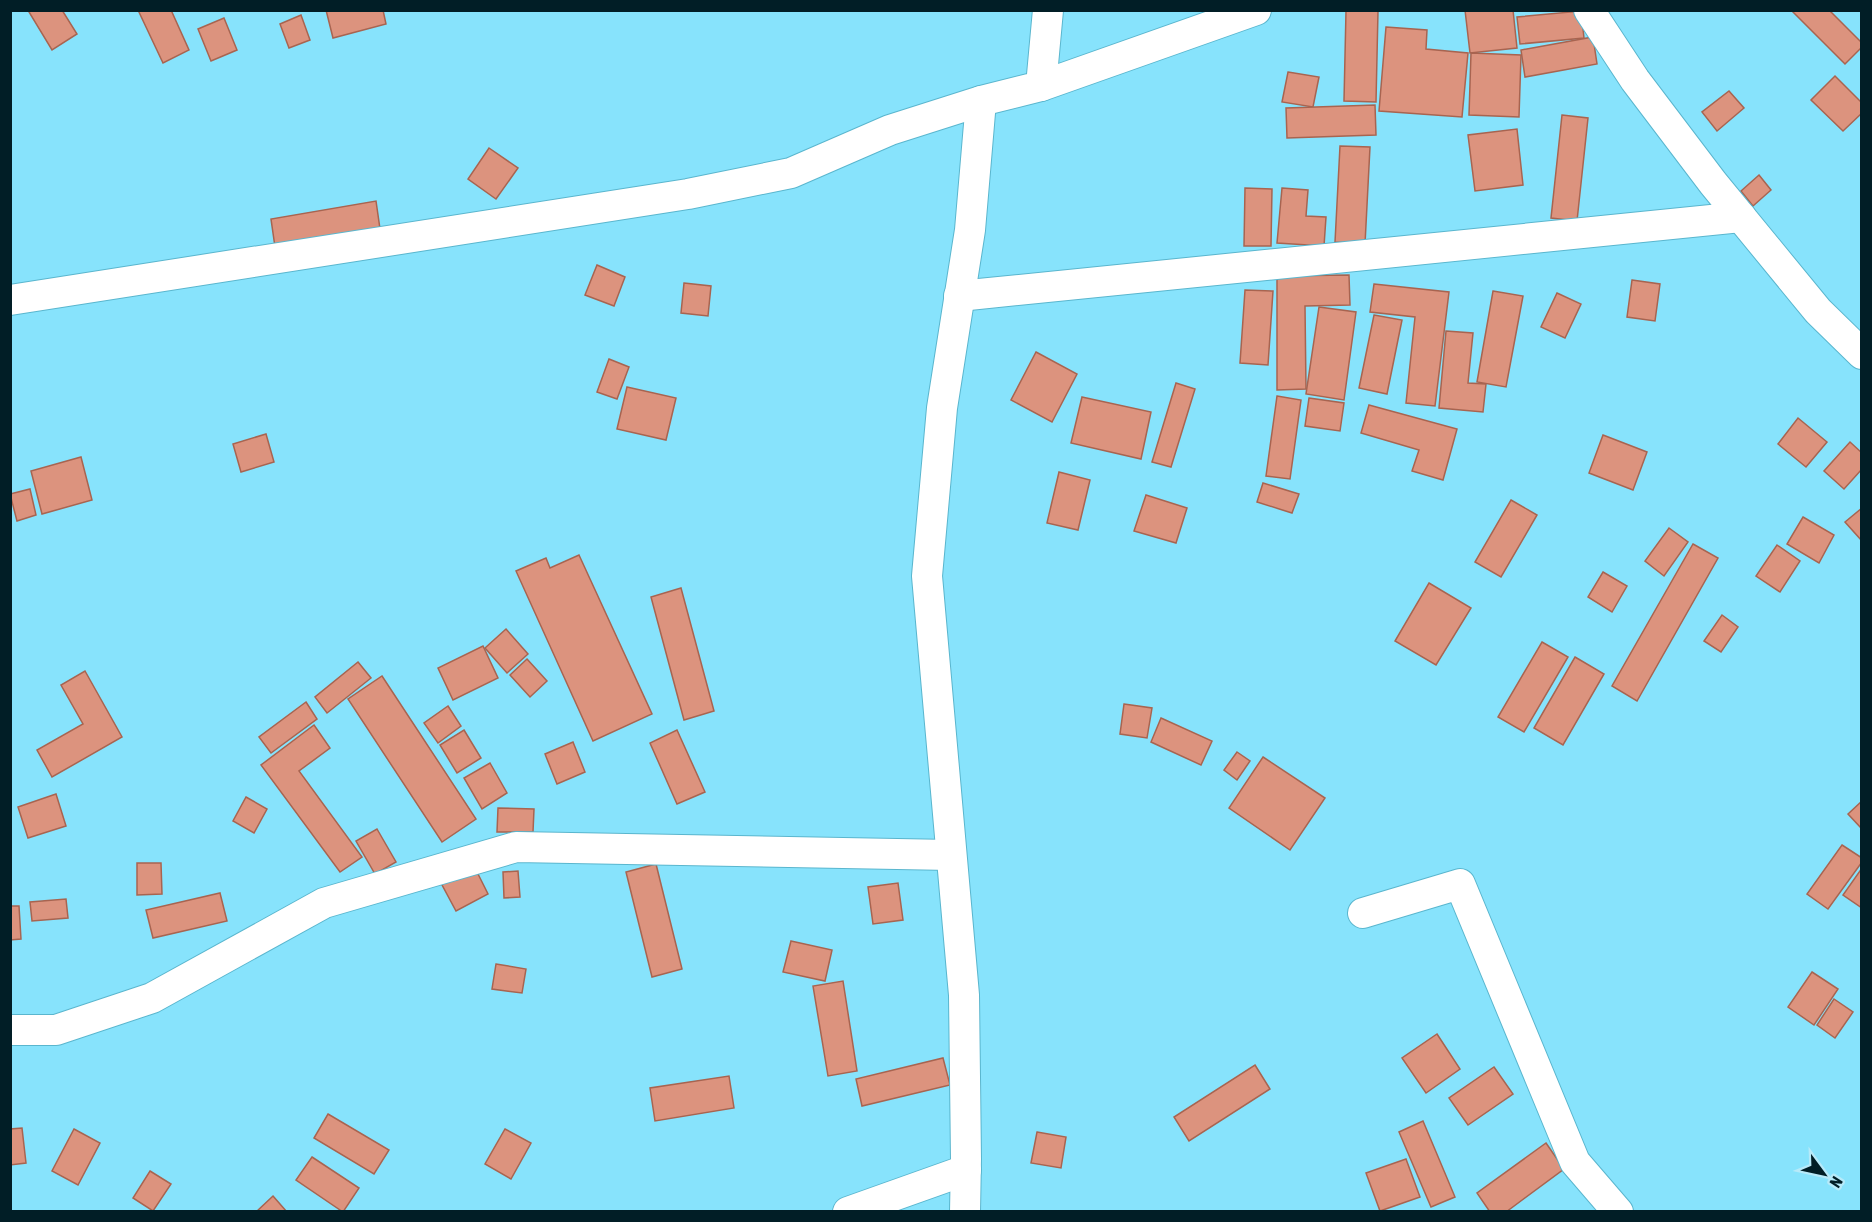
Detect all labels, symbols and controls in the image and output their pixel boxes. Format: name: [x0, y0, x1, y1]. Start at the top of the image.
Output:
north arrow: [1794, 1144, 1854, 1204]
text: N: [1826, 1173, 1847, 1191]

